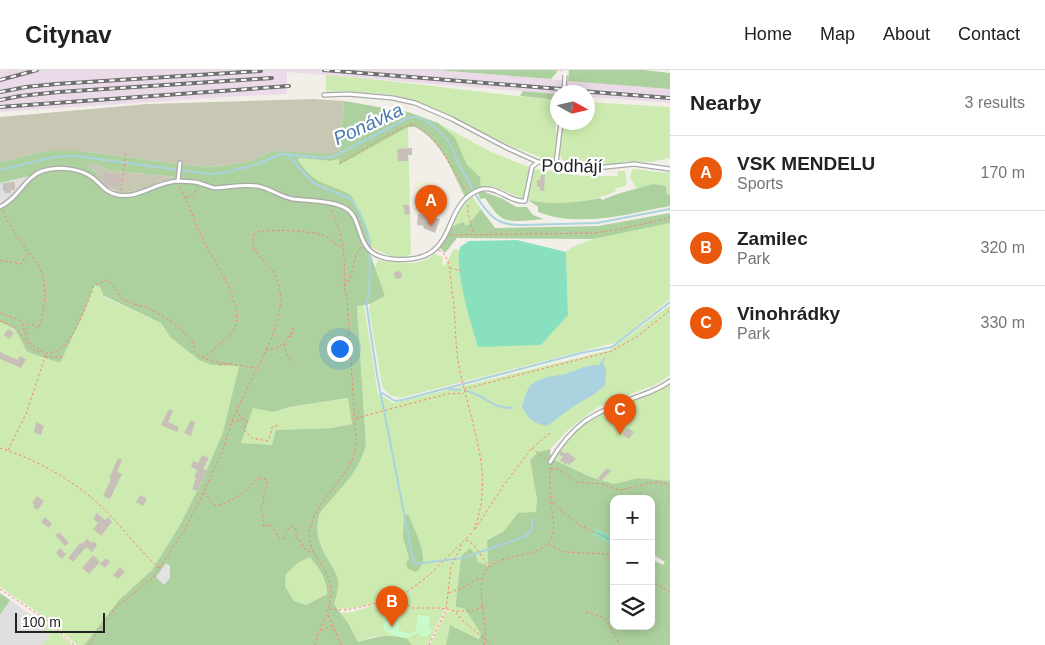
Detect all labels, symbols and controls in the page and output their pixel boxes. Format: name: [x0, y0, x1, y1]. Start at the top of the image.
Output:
text: Citynav: [25, 21, 112, 48]
text: Home: [744, 24, 792, 44]
text: Map: [820, 24, 855, 44]
text: About: [883, 24, 930, 44]
text: Contact: [958, 24, 1020, 44]
north arrow: [550, 85, 595, 130]
text: Nearby: [690, 91, 761, 114]
text: 3 results: [965, 94, 1025, 111]
water label: Ponávka: [330, 99, 406, 149]
text: VSK MENDELU: [737, 153, 875, 174]
street label: Podhájí: [541, 155, 603, 177]
text: A: [700, 164, 712, 181]
text: 170 m: [981, 164, 1025, 181]
text: Sports: [737, 175, 783, 192]
pin: A: [415, 185, 447, 226]
text: Zamilec: [737, 228, 808, 249]
text: B: [700, 239, 712, 256]
text: 320 m: [981, 239, 1025, 256]
text: Park: [737, 250, 770, 267]
text: Vinohrádky: [737, 303, 840, 324]
text: C: [700, 314, 712, 331]
text: 330 m: [981, 314, 1025, 331]
text: Park: [737, 325, 770, 342]
your location: [327, 336, 353, 362]
pin: C: [604, 394, 636, 435]
map controls: [610, 495, 655, 630]
button: +: [610, 495, 655, 540]
button: −: [610, 540, 655, 585]
button: layers: [610, 585, 655, 630]
pin: B: [376, 586, 408, 627]
scale bar: [15, 610, 105, 633]
text: 100 m: [22, 614, 61, 630]

